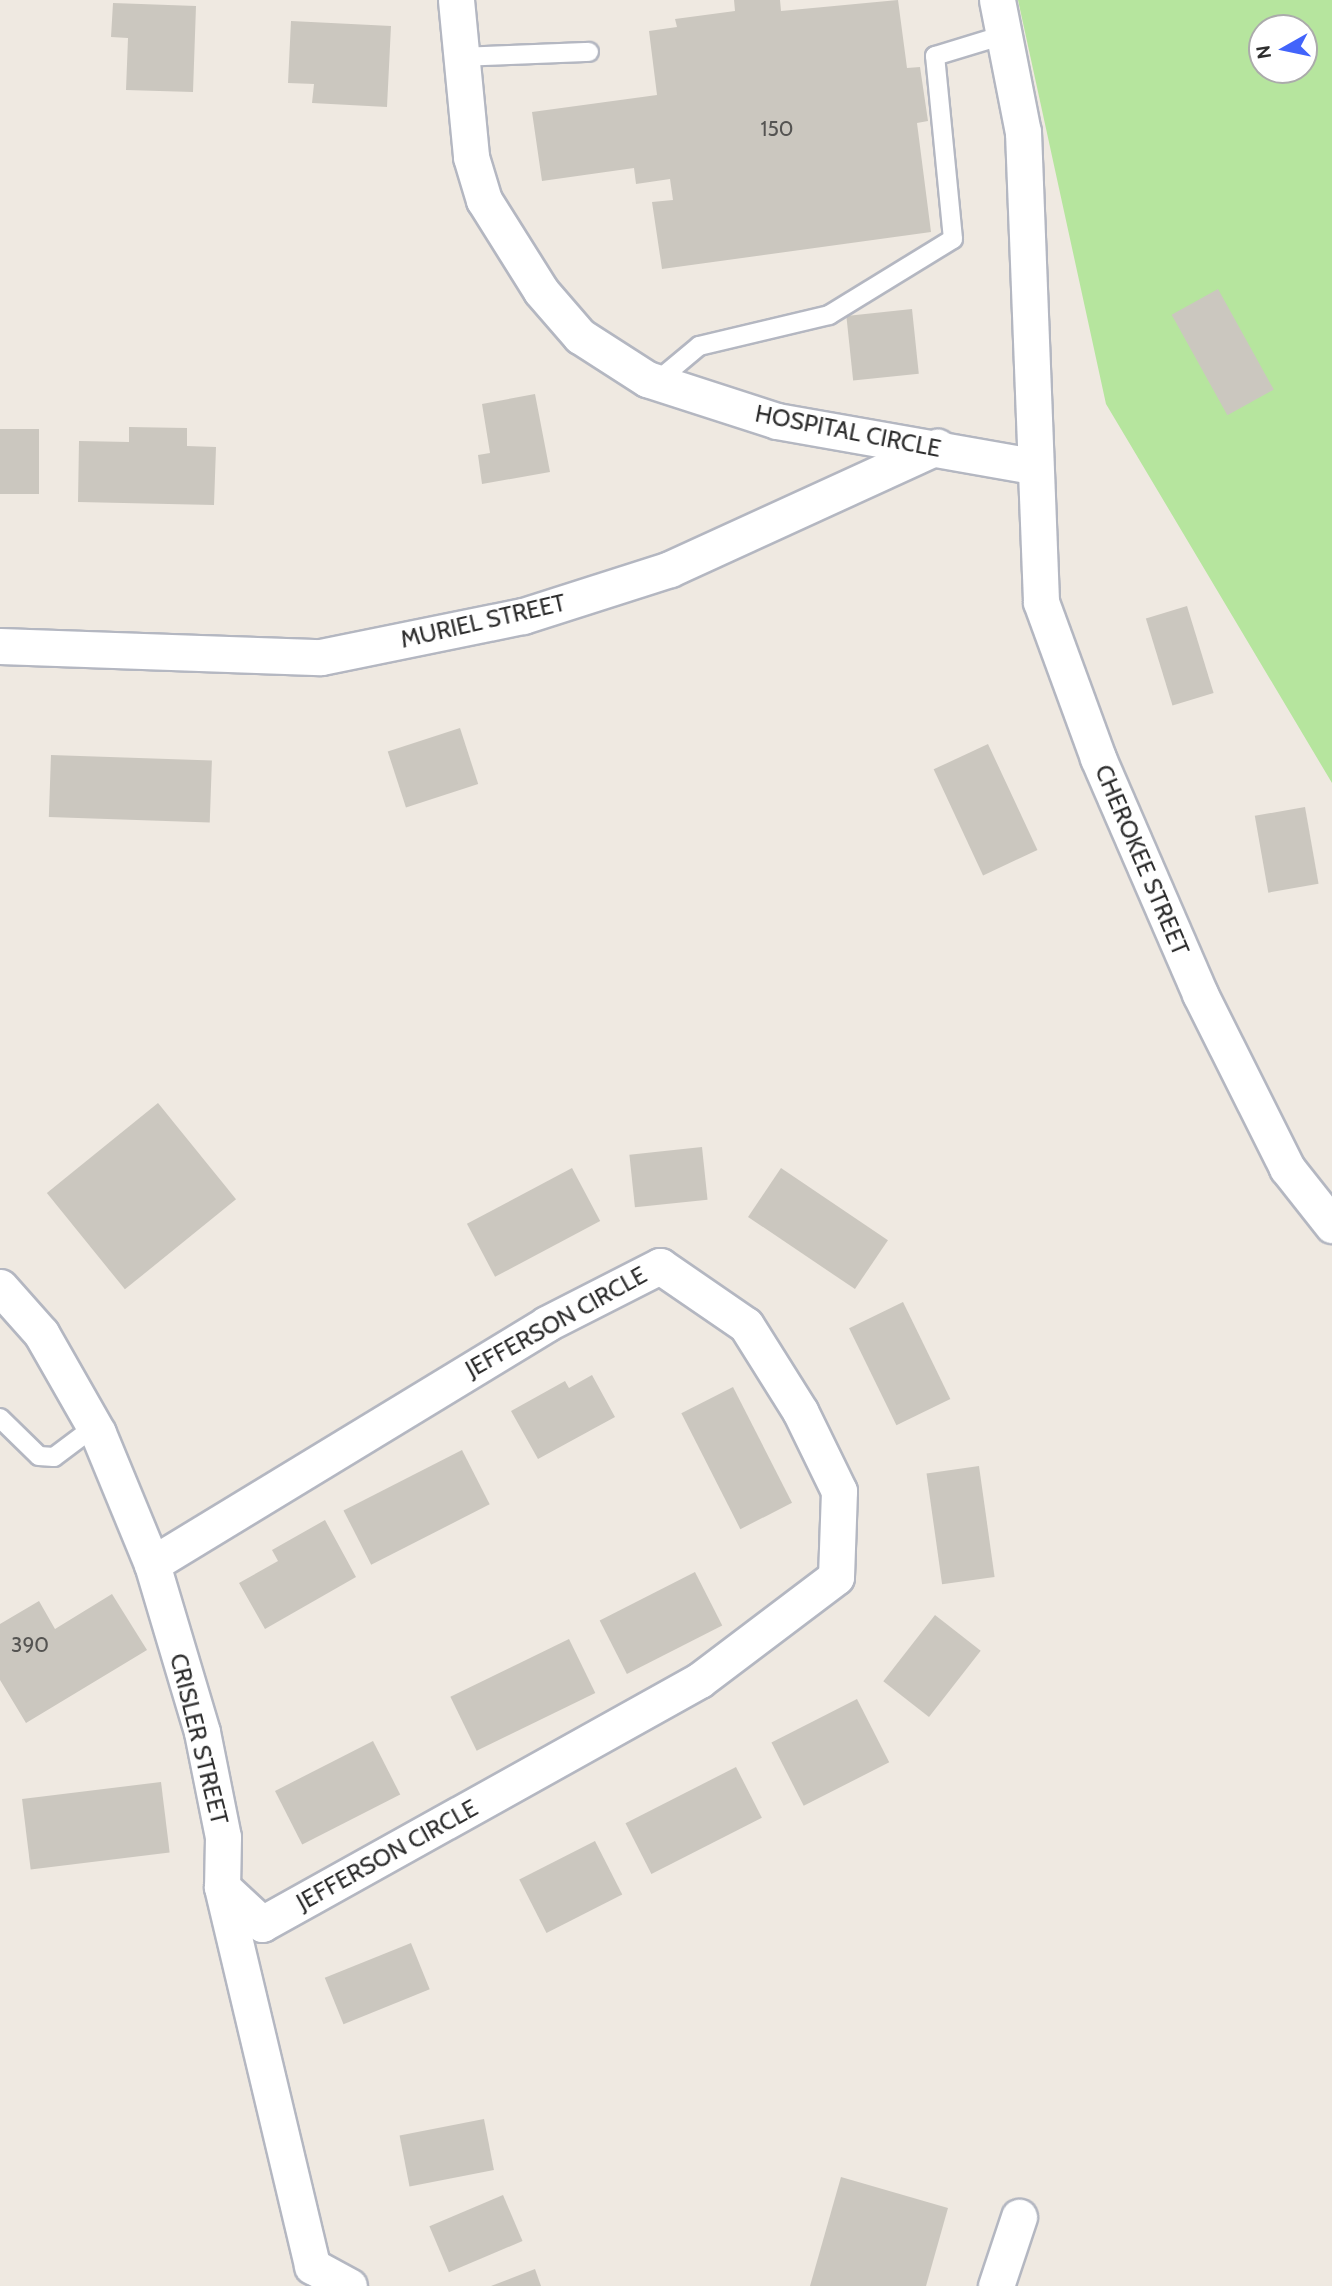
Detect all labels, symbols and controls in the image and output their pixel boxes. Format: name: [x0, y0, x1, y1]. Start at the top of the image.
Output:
north arrow: [1248, 14, 1318, 84]
text: N: [1251, 44, 1276, 60]
house number: 150: [761, 116, 793, 142]
street label: HOSPITAL CIRCLE: [753, 399, 943, 463]
street label: MURIEL STREET: [398, 588, 568, 654]
street label: CHEROKEE STREET: [1089, 760, 1195, 960]
street label: JEFFERSON CIRCLE: [460, 1260, 652, 1384]
house number: 390: [11, 1632, 49, 1658]
street label: CRISLER STREET: [164, 1650, 234, 1828]
street label: JEFFERSON CIRCLE: [291, 1793, 483, 1917]

